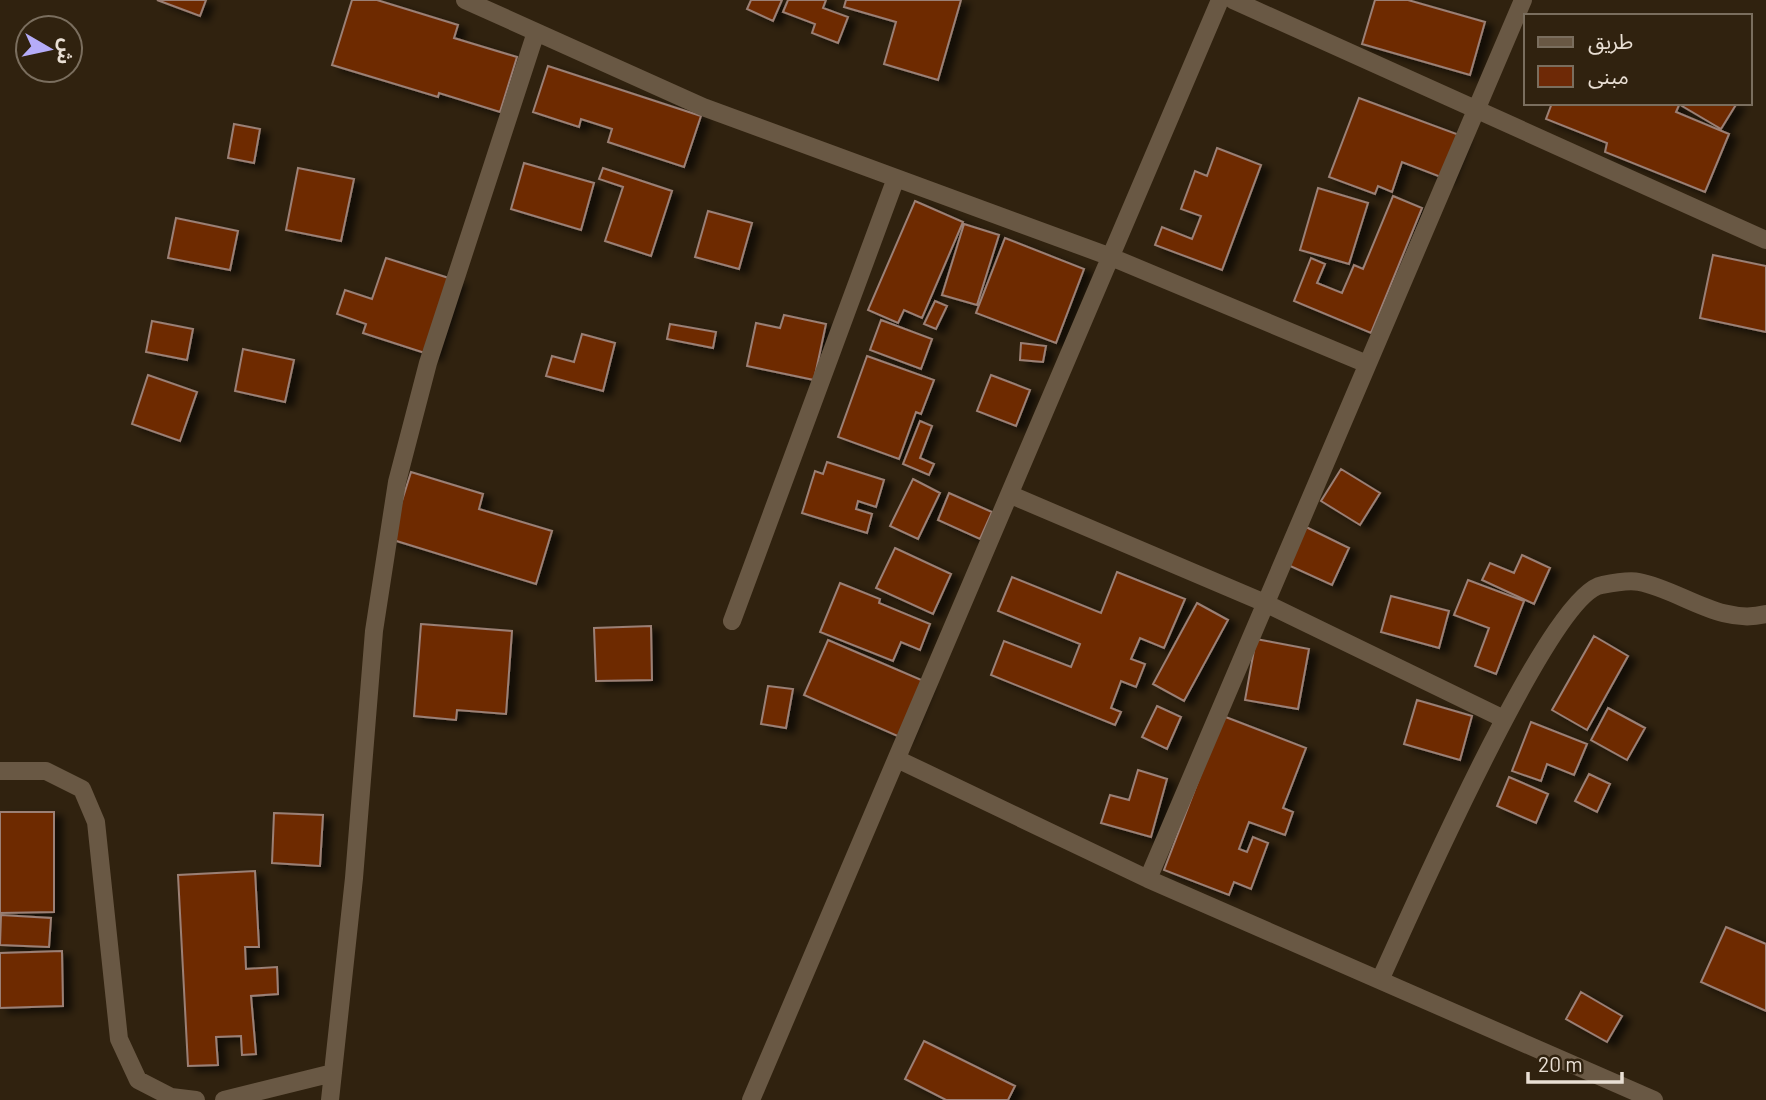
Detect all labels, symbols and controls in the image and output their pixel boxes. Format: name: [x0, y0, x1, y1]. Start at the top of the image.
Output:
north arrow: [14, 14, 84, 84]
legend: [1524, 14, 1752, 105]
text: طريق: [1588, 28, 1633, 55]
text: ش: [53, 37, 80, 66]
text: مبنى: [1588, 63, 1629, 89]
scale bar: [1528, 1040, 1622, 1084]
text: 20 m: [1538, 1051, 1583, 1076]

